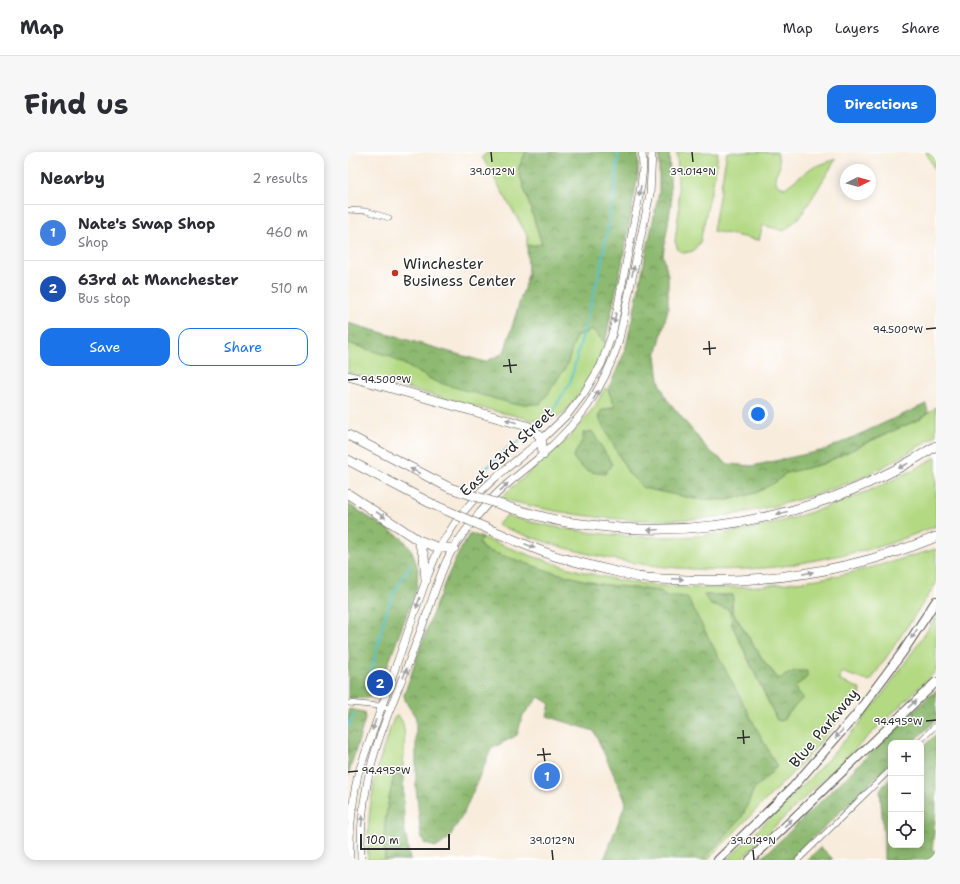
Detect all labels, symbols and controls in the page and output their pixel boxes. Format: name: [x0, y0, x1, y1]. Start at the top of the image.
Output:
text: Map: [20, 15, 64, 40]
text: Map: [783, 19, 813, 37]
text: Layers: [835, 19, 879, 37]
text: Share: [901, 19, 940, 37]
text: Find us: [24, 85, 129, 123]
button: Directions: [827, 85, 936, 123]
north arrow: [840, 164, 876, 200]
text: 39.012°N: [469, 165, 515, 178]
text: 39.014°N: [670, 165, 716, 178]
text: Nearby: [40, 167, 105, 189]
text: 2 results: [252, 170, 308, 187]
one-way arrow: [636, 185, 642, 197]
text: Nate's Swap Shop: [78, 214, 215, 234]
text: 1: [50, 224, 56, 241]
text: 460 m: [266, 224, 308, 241]
text: Shop: [78, 234, 108, 251]
place label: Winchester Business Center: [403, 254, 516, 291]
one-way arrow: [631, 265, 637, 278]
marker: Winchester Business Center: [390, 268, 400, 278]
text: 63rd at Manchester: [78, 270, 239, 290]
text: 2: [48, 280, 58, 297]
text: 510 m: [271, 280, 308, 297]
text: Bus stop: [78, 290, 130, 307]
one-way arrow: [612, 312, 618, 325]
text: 94.500°W: [873, 323, 924, 336]
button: Save: [40, 328, 170, 366]
button: Share: [178, 328, 308, 366]
text: 94.500°W: [361, 373, 412, 386]
one-way arrow: [592, 389, 599, 401]
street label: East 63rd Street: [456, 403, 558, 501]
your location: [748, 404, 768, 424]
one-way arrow: [504, 418, 516, 424]
one-way arrow: [897, 463, 908, 469]
one-way arrow: [410, 467, 421, 474]
one-way arrow: [499, 482, 509, 492]
one-way arrow: [775, 510, 788, 516]
one-way arrow: [375, 511, 386, 519]
one-way arrow: [647, 526, 659, 533]
one-way arrow: [524, 543, 536, 549]
one-way arrow: [802, 570, 814, 576]
one-way arrow: [672, 576, 684, 583]
one-way arrow: [415, 597, 421, 609]
one-way arrow: [911, 628, 918, 640]
one-way arrow: [402, 666, 408, 678]
pin: 2: [367, 668, 393, 698]
street label: Blue Parkway: [785, 684, 863, 772]
one-way arrow: [907, 699, 917, 709]
text: 94.495°W: [873, 715, 923, 728]
one-way arrow: [371, 720, 377, 732]
one-way arrow: [835, 729, 844, 740]
map controls: [888, 740, 924, 848]
button: +: [888, 740, 924, 776]
pin: 1: [534, 761, 560, 791]
text: 94.495°W: [361, 764, 411, 777]
button: −: [888, 776, 924, 812]
button: locate: [888, 812, 924, 848]
one-way arrow: [358, 815, 365, 827]
one-way arrow: [783, 818, 793, 828]
scale bar: [360, 832, 450, 851]
text: 100 m: [366, 833, 399, 848]
text: 39.012°N: [529, 834, 575, 847]
text: 39.014°N: [730, 834, 776, 847]

